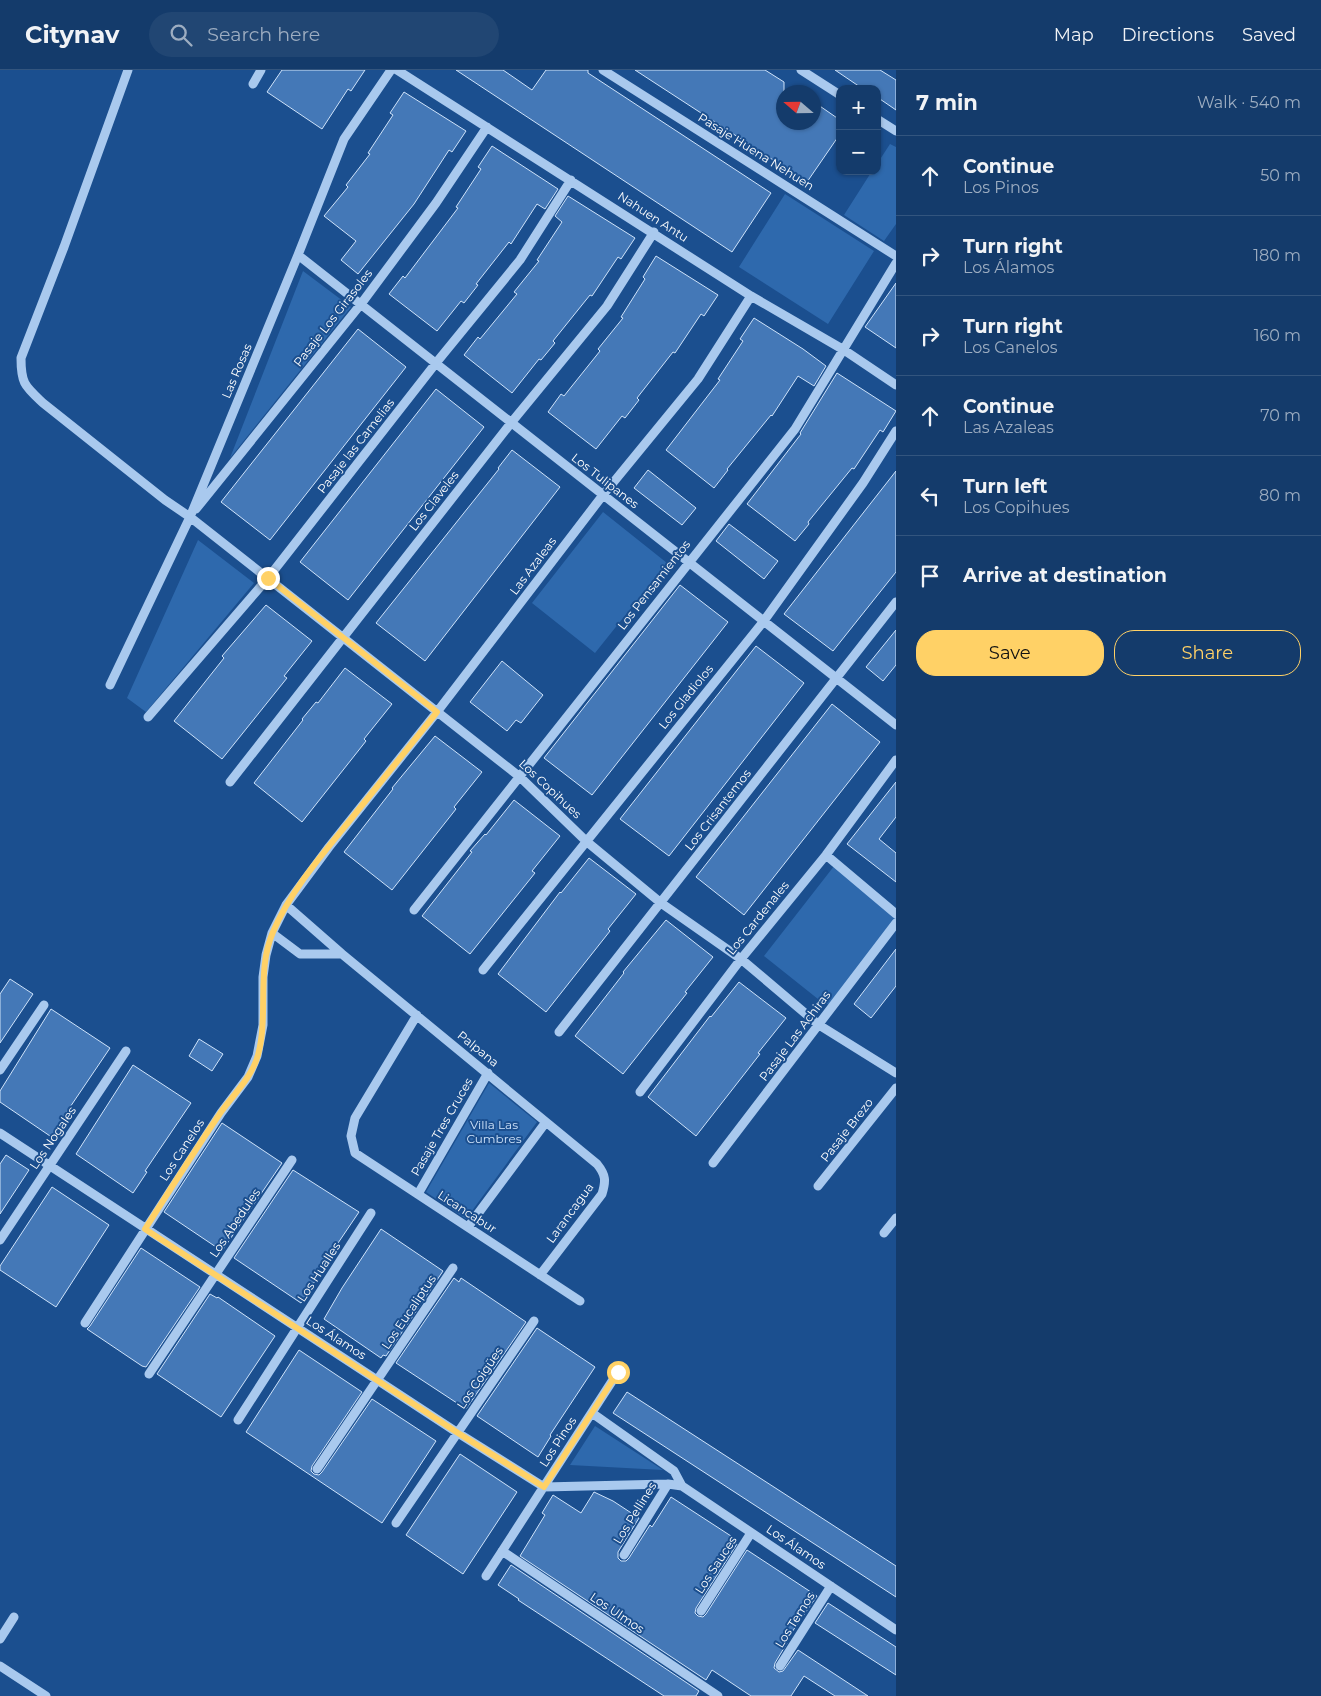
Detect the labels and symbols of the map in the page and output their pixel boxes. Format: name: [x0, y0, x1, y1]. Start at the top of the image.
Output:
north arrow: [776, 85, 821, 130]
street label: Pasaje Huena Nehuen: [695, 110, 817, 193]
street label: Nahuen Antu: [615, 188, 691, 245]
street label: Pasaje Los Girasoles: [290, 266, 375, 369]
street label: Las Rosas: [218, 341, 255, 400]
street label: Pasaje las Camelias: [314, 395, 397, 496]
street label: Los Tulipanes: [569, 450, 642, 512]
street label: Los Claveles: [405, 468, 462, 534]
street label: Las Azaleas: [506, 534, 559, 597]
street label: Los Pensamientos: [614, 537, 693, 632]
route end: [257, 567, 280, 590]
street label: Los Gladiolos: [655, 661, 716, 732]
street label: Los Copihues: [516, 756, 585, 821]
street label: Los Crisantemos: [681, 766, 754, 853]
street label: Los Cardenales: [723, 878, 792, 958]
street label: Pasaje Las Achiras: [756, 988, 834, 1084]
street label: Palpana: [455, 1027, 502, 1070]
street label: Pasaje Tres Cruces: [407, 1075, 476, 1179]
street label: Pasaje Brezo: [817, 1095, 876, 1164]
street label: Los Nogales: [26, 1103, 79, 1172]
street label: Los Canelos: [156, 1116, 207, 1184]
park label: Villa Las Cumbres: [467, 1117, 522, 1146]
street label: Larancagua: [543, 1180, 596, 1246]
street label: Los Abedules: [206, 1185, 263, 1260]
street label: Licancabur: [435, 1187, 500, 1236]
street label: Los Hualles: [294, 1239, 343, 1304]
street label: Los Eucaliptus: [378, 1271, 439, 1352]
street label: Los Álamos: [303, 1313, 369, 1363]
street label: Los Coigües: [453, 1344, 506, 1412]
route start: [607, 1361, 630, 1384]
street label: Los Pinos: [536, 1414, 579, 1470]
street label: Los Pellines: [610, 1479, 660, 1546]
street label: Los Álamos: [764, 1521, 829, 1572]
street label: Los Sauces: [691, 1533, 740, 1596]
street label: Los Ulmos: [587, 1589, 647, 1636]
street label: Los Temos: [771, 1589, 818, 1650]

